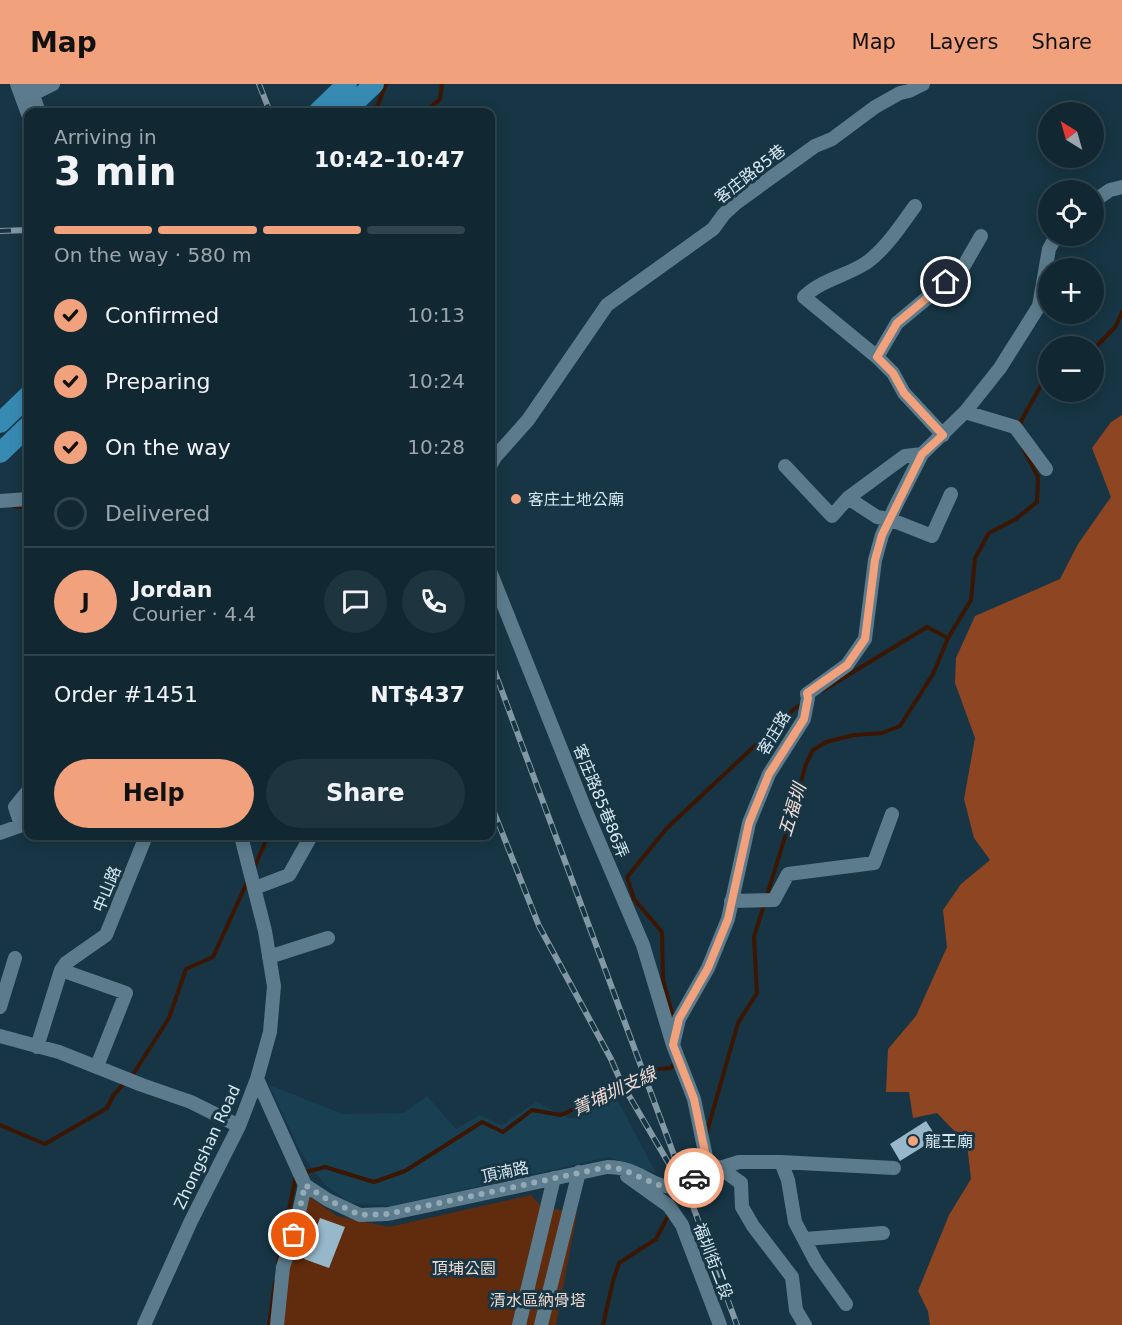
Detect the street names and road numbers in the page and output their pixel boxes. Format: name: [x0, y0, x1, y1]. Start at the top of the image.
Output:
street label: 客庄路85巷: [711, 141, 789, 207]
street label: 客庄路: [753, 708, 795, 758]
street label: 客庄路85巷86弄: [570, 741, 632, 861]
street label: 中山路: [89, 863, 125, 915]
street label: Zhongshan Road: [170, 1082, 244, 1212]
street label: 頂湳路: [480, 1158, 530, 1186]
street label: 福圳街二段: [690, 1220, 736, 1302]

